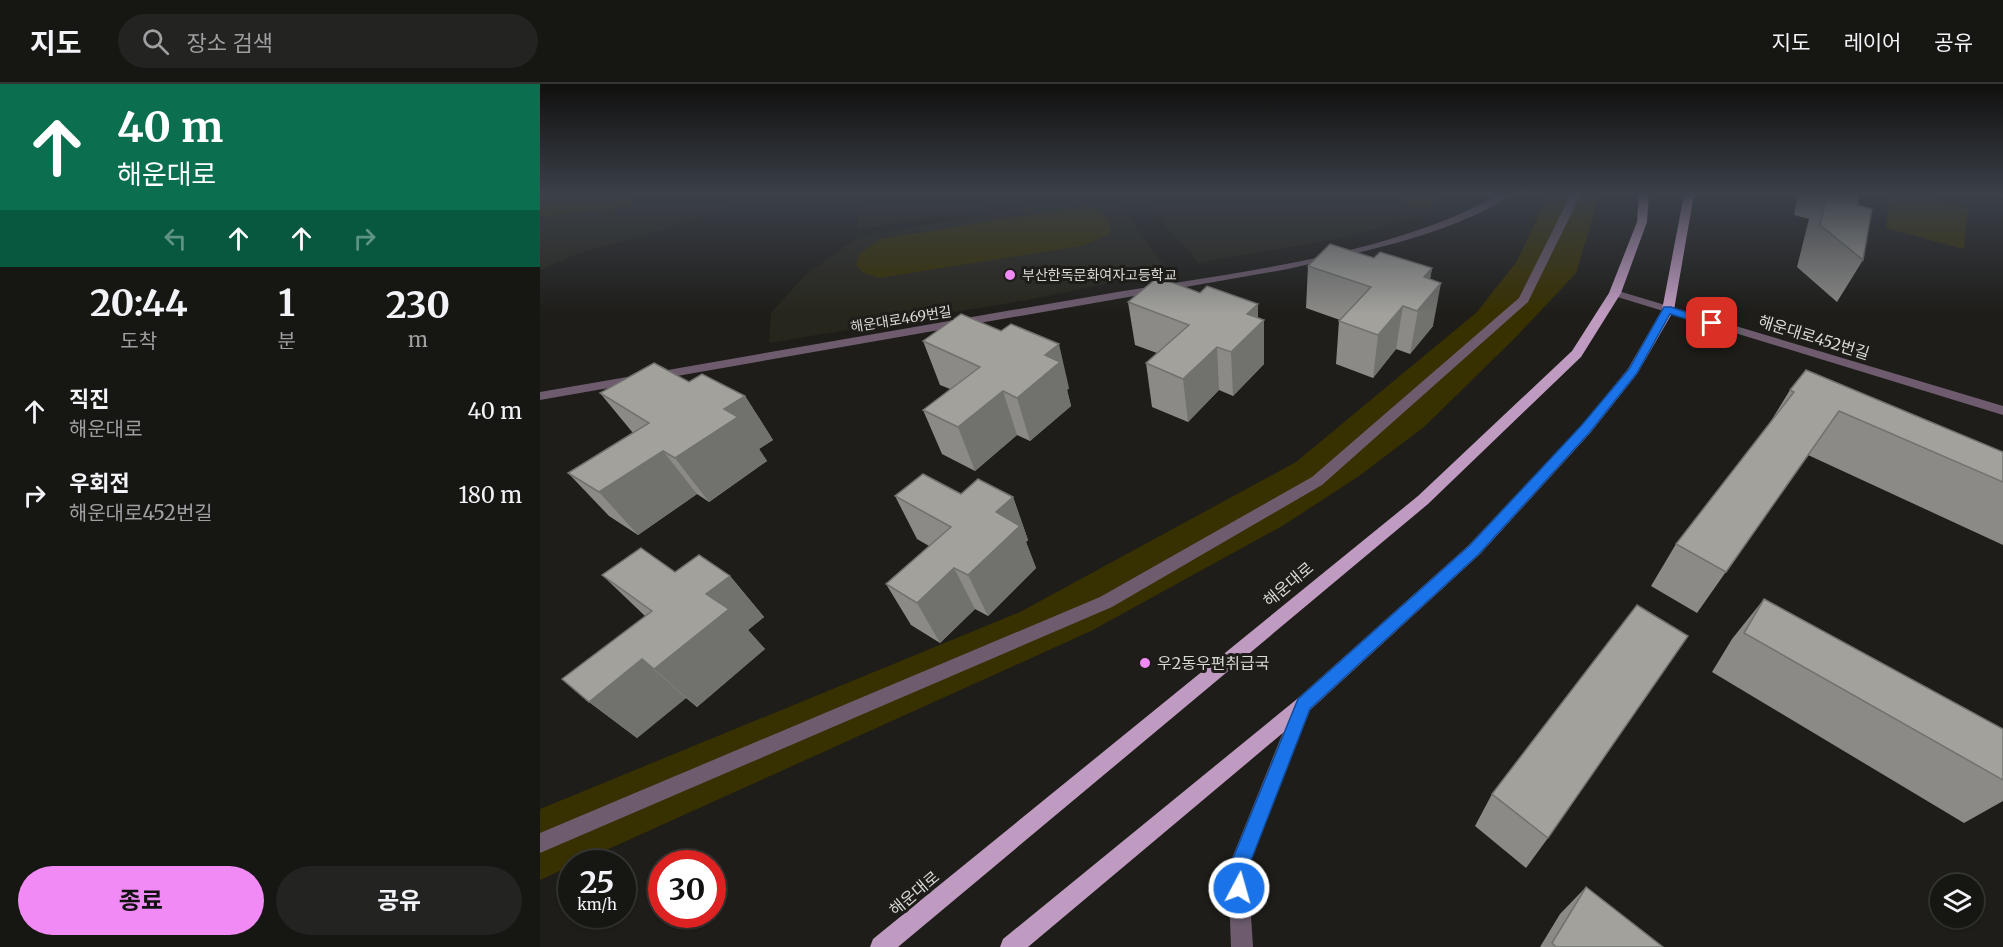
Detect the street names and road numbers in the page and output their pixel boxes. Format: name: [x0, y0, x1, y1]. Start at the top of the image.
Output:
street label: 해운대로469번길: [849, 302, 953, 336]
street label: 해운대로452번길: [1756, 311, 1872, 363]
street label: 해운대로: [1259, 557, 1317, 611]
street label: 해운대로: [885, 866, 943, 920]

